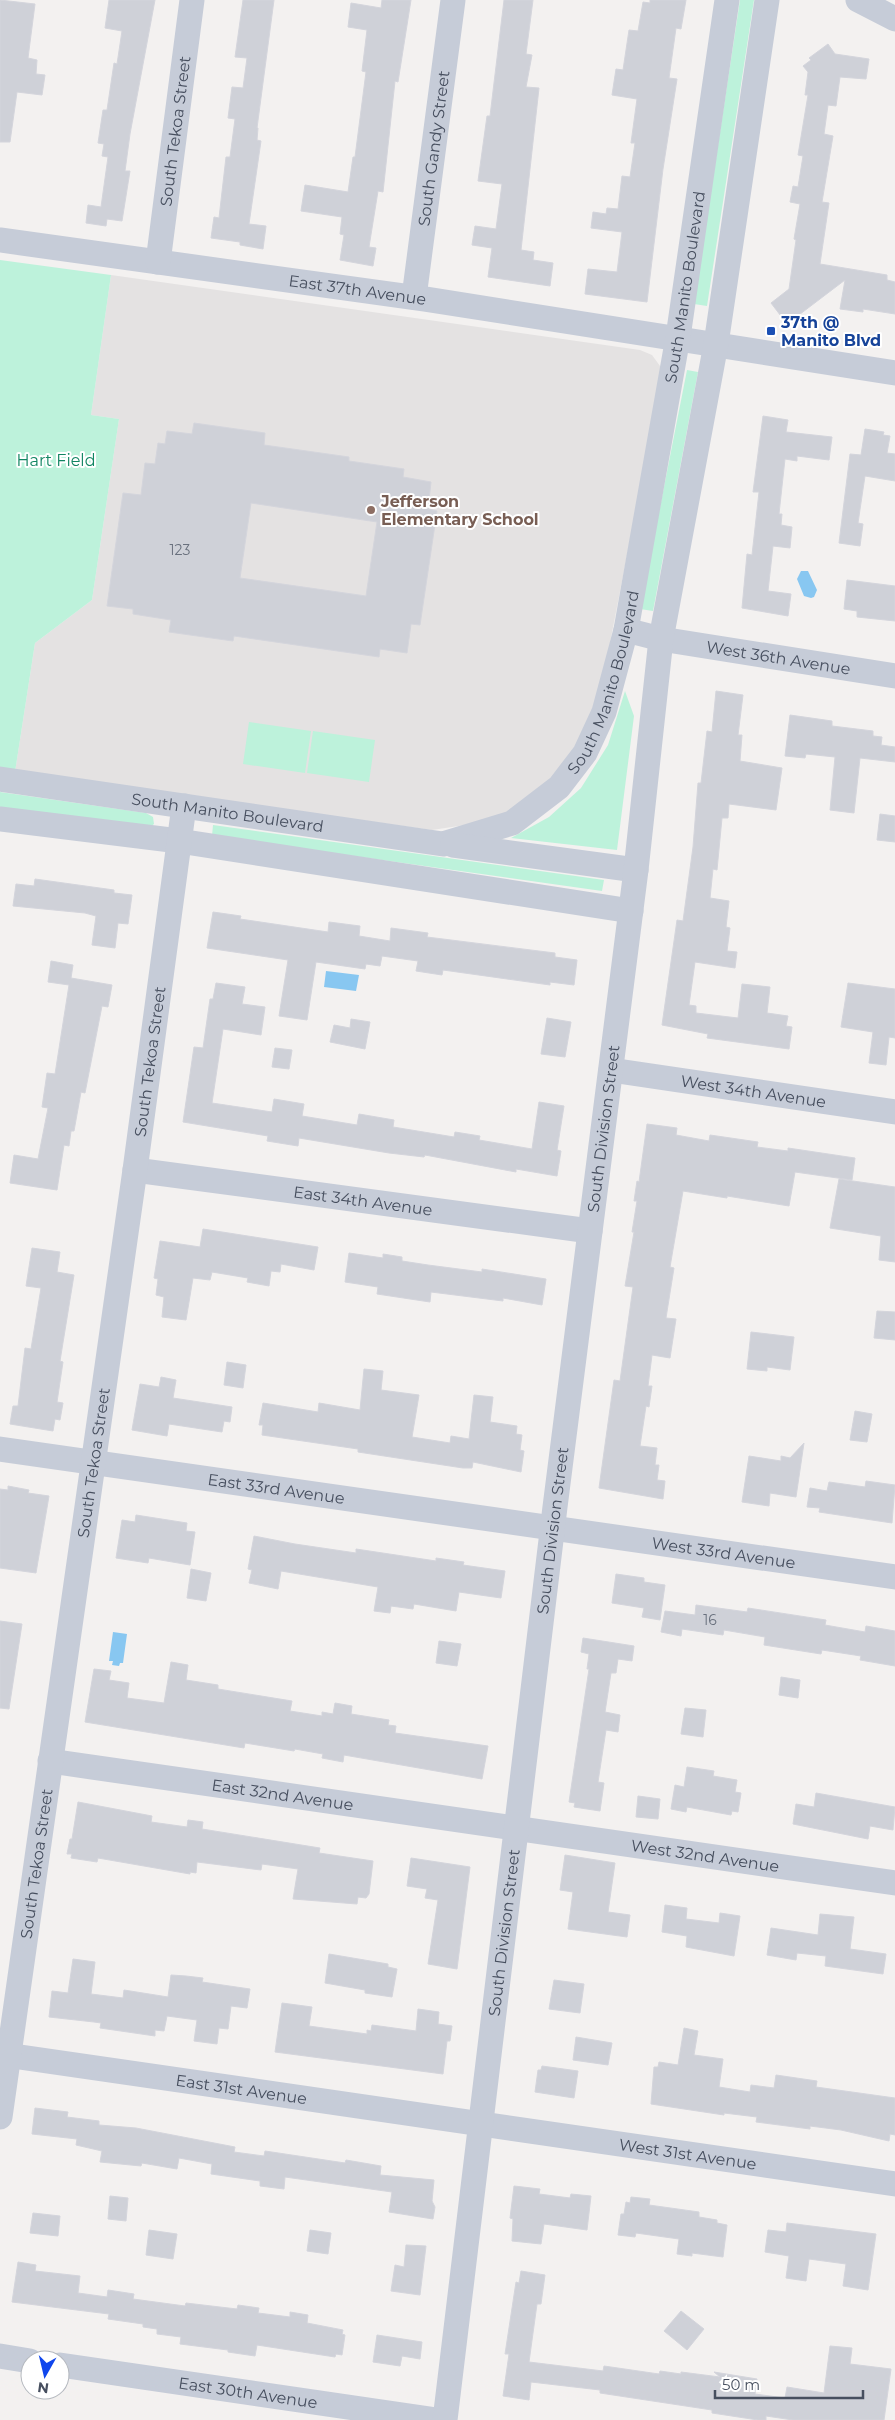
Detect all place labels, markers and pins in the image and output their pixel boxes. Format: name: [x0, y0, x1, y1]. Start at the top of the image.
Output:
place label: 37th @ Manito Blvd: [780, 313, 881, 350]
marker: 37th @ Manito Blvd: [765, 325, 777, 337]
place label: Jefferson Elementary School: [380, 492, 539, 529]
marker: Jefferson Elementary School: [365, 504, 377, 516]

